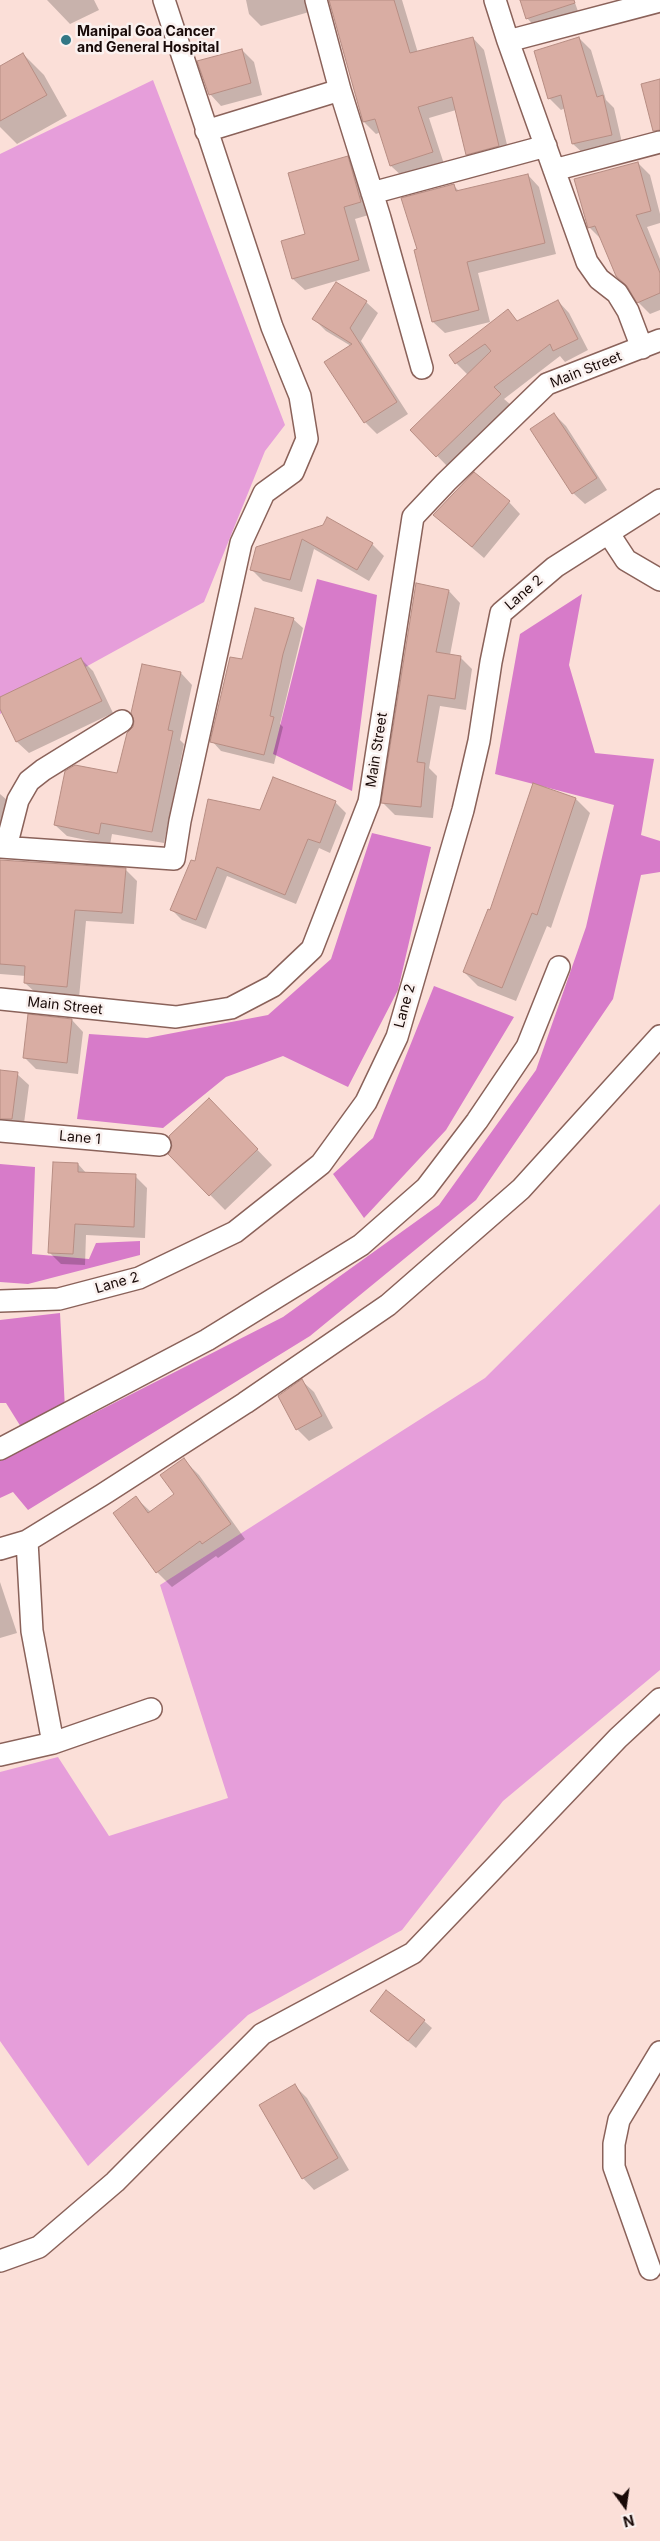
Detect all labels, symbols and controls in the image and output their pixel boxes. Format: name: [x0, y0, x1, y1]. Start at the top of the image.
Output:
place label: Manipal Goa Cancer and General Hospital: [77, 24, 219, 56]
marker: Manipal Goa Cancer and General Hospital: [59, 33, 73, 47]
street label: Main Street: [548, 348, 624, 392]
street label: Lane 2: [502, 572, 546, 614]
street label: Main Street: [363, 711, 391, 789]
street label: Lane 2: [391, 982, 419, 1030]
street label: Main Street: [27, 994, 103, 1018]
street label: Lane 1: [58, 1128, 102, 1148]
street label: Lane 2: [93, 1269, 141, 1297]
north arrow: [600, 2481, 650, 2531]
text: N: [622, 2511, 636, 2531]

